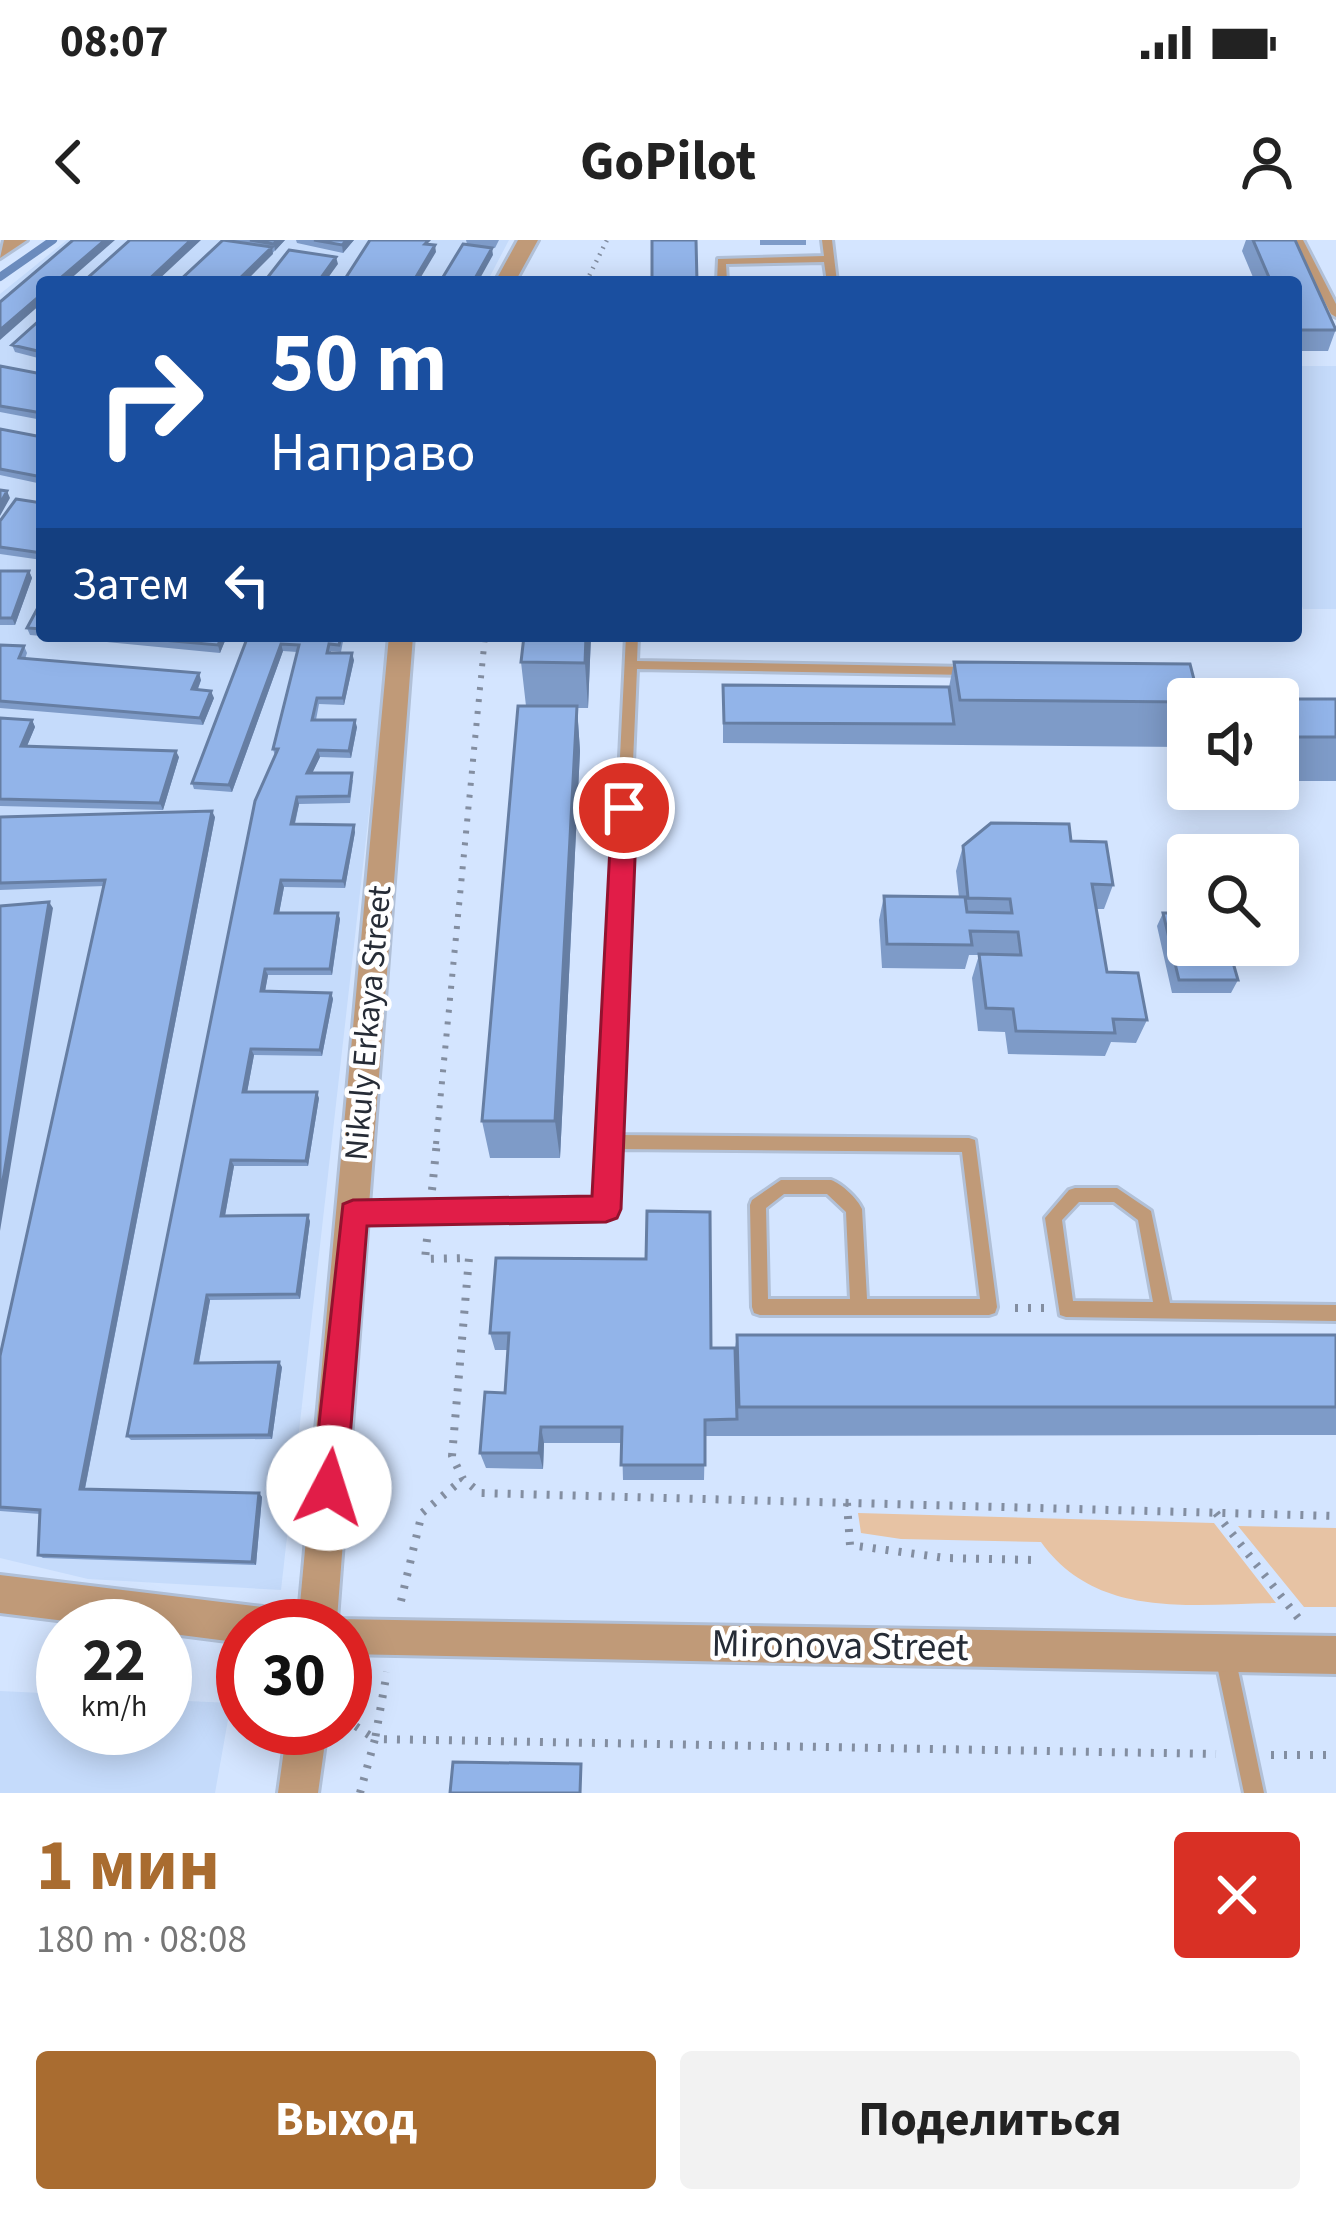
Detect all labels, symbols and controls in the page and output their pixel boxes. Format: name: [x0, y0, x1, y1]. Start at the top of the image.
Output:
text: 08:07: [60, 10, 169, 74]
text: GoPilot: [580, 124, 756, 201]
icon: back: [36, 129, 102, 195]
icon: person: [1234, 129, 1300, 195]
text: 50 m: [270, 304, 448, 424]
icon: right: [72, 324, 228, 480]
text: Направо: [270, 415, 475, 492]
icon: left: [214, 552, 280, 618]
text: Затем: [72, 553, 190, 617]
map controls: [1167, 678, 1299, 966]
button: sound: [1167, 678, 1299, 810]
pin: [573, 757, 675, 859]
icon: arrive: [591, 775, 657, 841]
button: search: [1167, 834, 1299, 966]
street label: Nikuly Erkaya Street: [333, 884, 403, 1162]
position arrow: [266, 1425, 392, 1551]
speed limit sign: 30: [216, 1599, 372, 1755]
street label: Mironova Street: [711, 1616, 969, 1676]
text: 22: [82, 1619, 146, 1704]
text: km/h: [81, 1685, 147, 1728]
text: 1 мин: [36, 1815, 220, 1918]
button: close: [1174, 1832, 1300, 1958]
text: 180 m · 08:08: [36, 1912, 247, 1968]
button: Выход: [36, 2051, 656, 2189]
button: Поделиться: [680, 2051, 1300, 2189]

